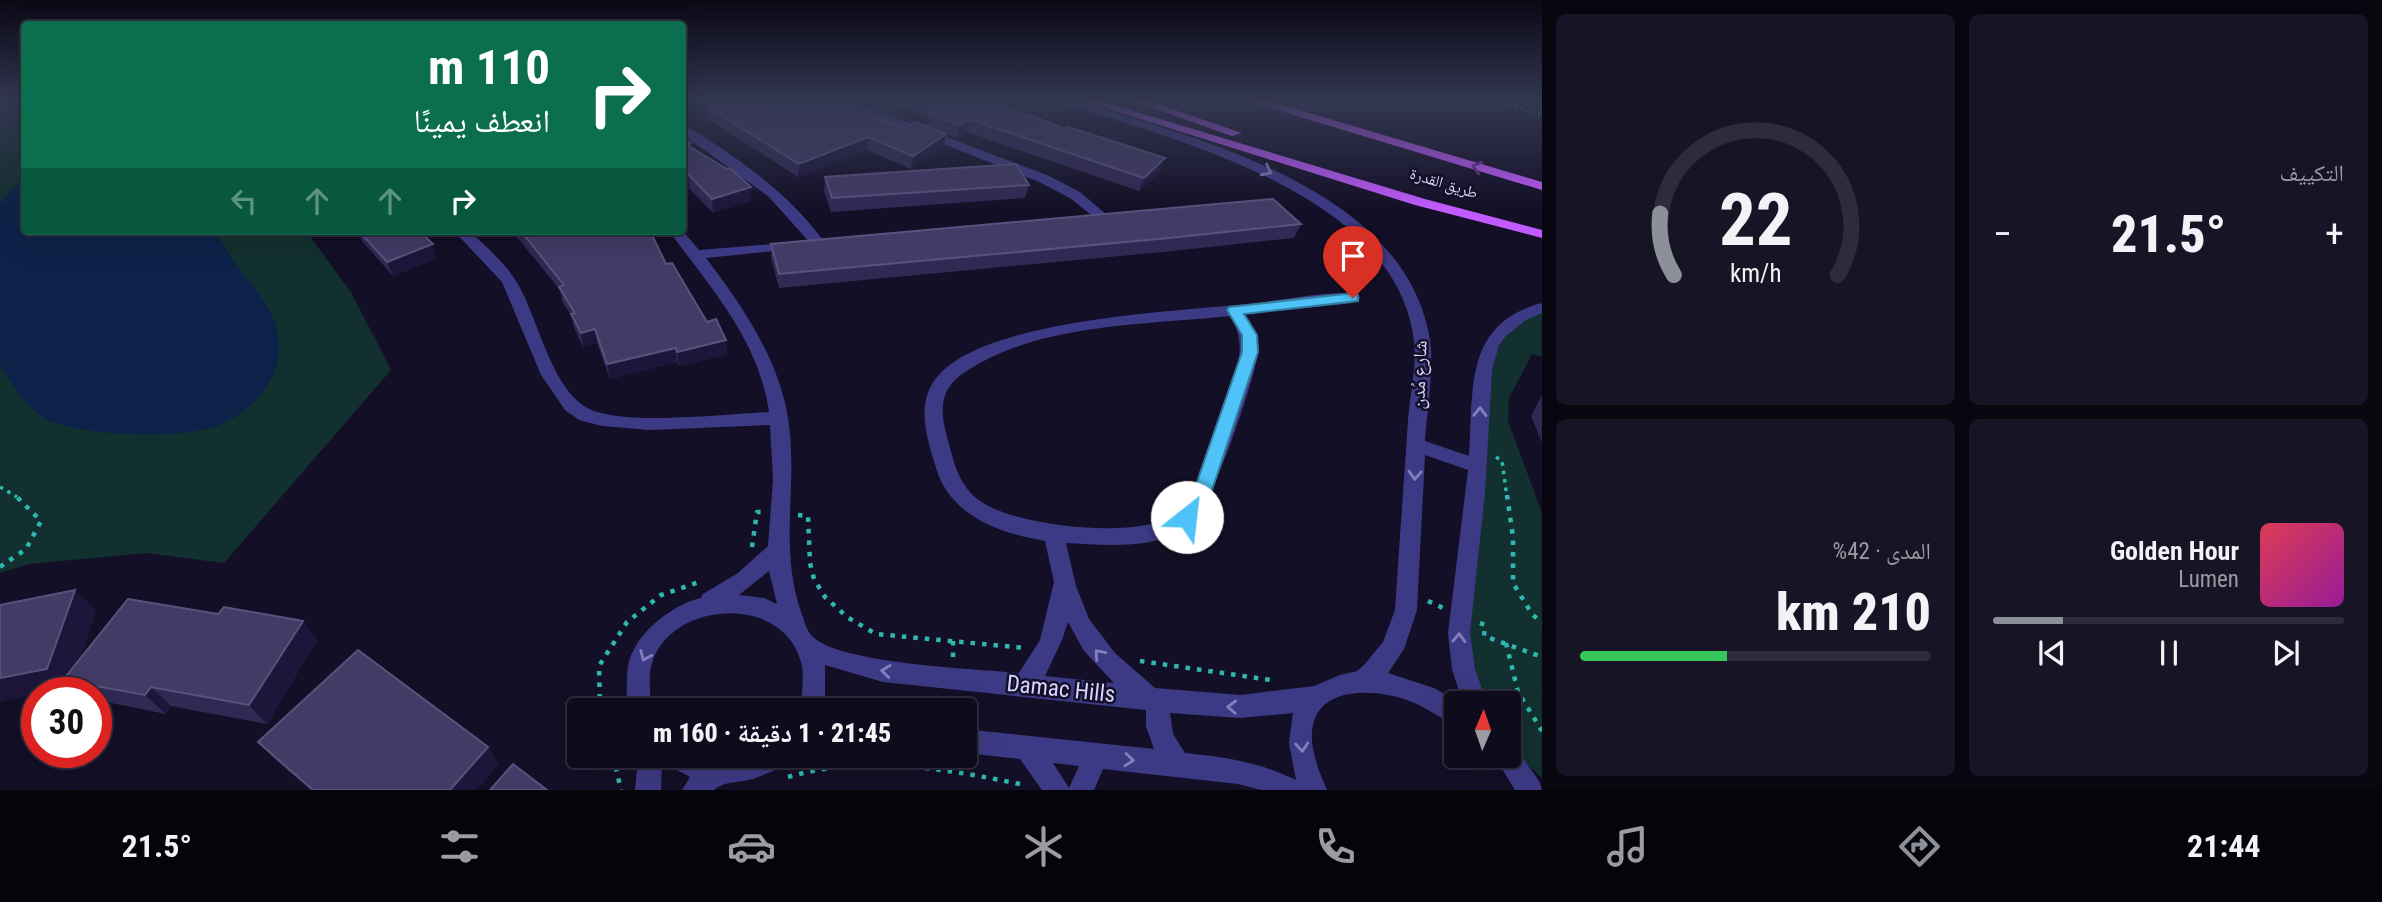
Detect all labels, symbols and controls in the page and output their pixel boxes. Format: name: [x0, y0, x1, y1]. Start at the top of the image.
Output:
text: 110 m: [428, 39, 550, 96]
icon: right: [574, 49, 665, 140]
text: انعطف يمينًا: [414, 102, 550, 140]
one-way arrow: [1471, 160, 1483, 175]
text: التكييف: [2279, 160, 2344, 187]
one-way arrow: [1260, 163, 1272, 177]
street label: طريق القدرة: [1407, 164, 1480, 203]
text: 22: [1719, 178, 1792, 264]
icon: left: [225, 182, 263, 220]
icon: ahead: [298, 182, 336, 220]
icon: ahead: [371, 182, 409, 220]
icon: right: [444, 182, 482, 220]
text: 21.5°: [2111, 204, 2226, 265]
text: −: [1993, 212, 2012, 256]
text: +: [2325, 212, 2344, 256]
pin: [1323, 226, 1383, 298]
icon: arrive: [1334, 237, 1372, 275]
text: km/h: [1730, 259, 1781, 288]
street label: شارع مُدن: [1406, 340, 1432, 410]
one-way arrow: [1472, 406, 1488, 416]
one-way arrow: [1407, 470, 1422, 481]
position arrow: [1150, 480, 1224, 554]
text: Golden Hour: [2110, 536, 2239, 566]
text: المدى · 42%: [1833, 538, 1931, 565]
text: Lumen: [2178, 566, 2239, 593]
text: 210 km: [1776, 582, 1931, 643]
one-way arrow: [1452, 632, 1467, 643]
icon: previous: [2033, 634, 2071, 672]
icon: pause: [2150, 634, 2188, 672]
icon: next: [2267, 634, 2305, 672]
one-way arrow: [639, 649, 653, 661]
one-way arrow: [1094, 649, 1107, 661]
one-way arrow: [881, 663, 892, 678]
street label: Damac Hills: [1005, 670, 1117, 708]
speed limit sign: 30: [21, 677, 112, 768]
north arrow: [1444, 691, 1521, 768]
map controls: [1444, 691, 1521, 768]
one-way arrow: [1227, 699, 1237, 715]
text: 21:45 · 1 دقيقة · 160 m: [653, 718, 891, 748]
one-way arrow: [1294, 742, 1309, 753]
one-way arrow: [1124, 752, 1135, 767]
icon: filters: [435, 822, 484, 871]
icon: car: [727, 822, 776, 871]
icon: climate: [1019, 822, 1068, 871]
icon: phone: [1311, 822, 1360, 871]
icon: music: [1603, 822, 1652, 871]
icon: directions: [1895, 822, 1944, 871]
text: 21.5°: [122, 827, 192, 865]
text: 21:44: [2187, 827, 2260, 865]

